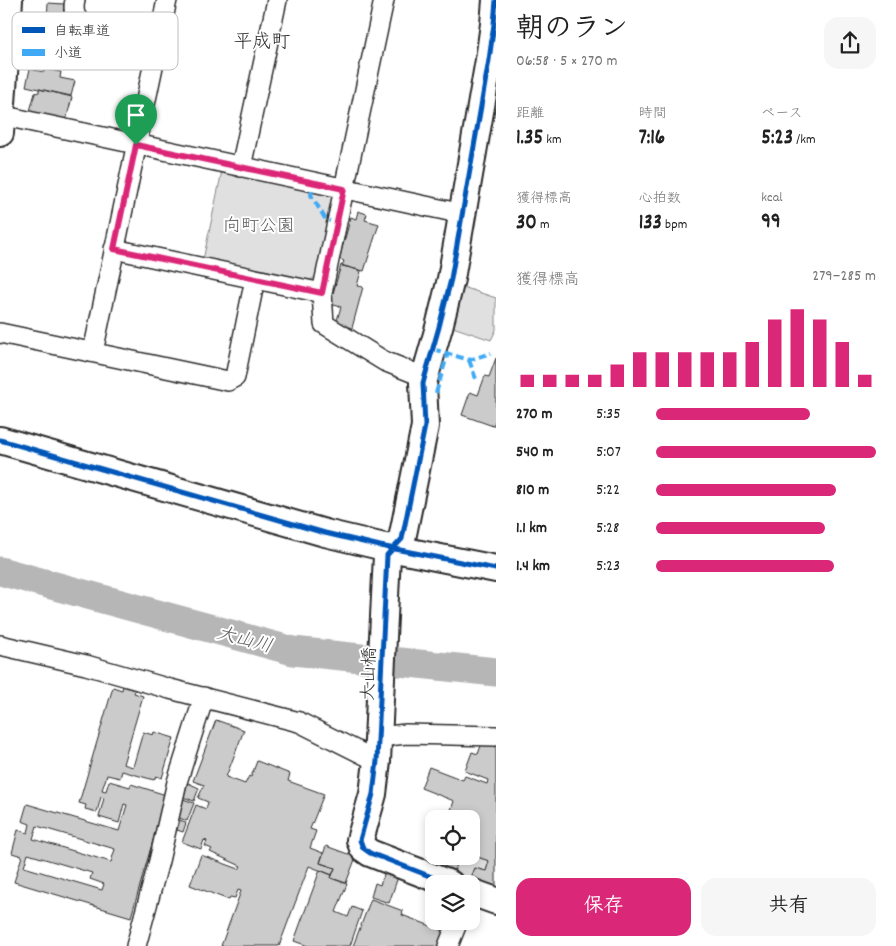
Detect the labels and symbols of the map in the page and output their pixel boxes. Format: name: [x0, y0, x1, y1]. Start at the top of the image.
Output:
legend: [12, 12, 178, 70]
text: 自転車道: [54, 22, 110, 42]
district label: 平成町: [233, 30, 291, 57]
text: 小道: [54, 44, 82, 64]
pin: [115, 94, 157, 145]
park label: 向町公園: [223, 215, 295, 240]
water label: 大山川: [213, 621, 275, 662]
street label: 大山橋: [357, 647, 384, 702]

